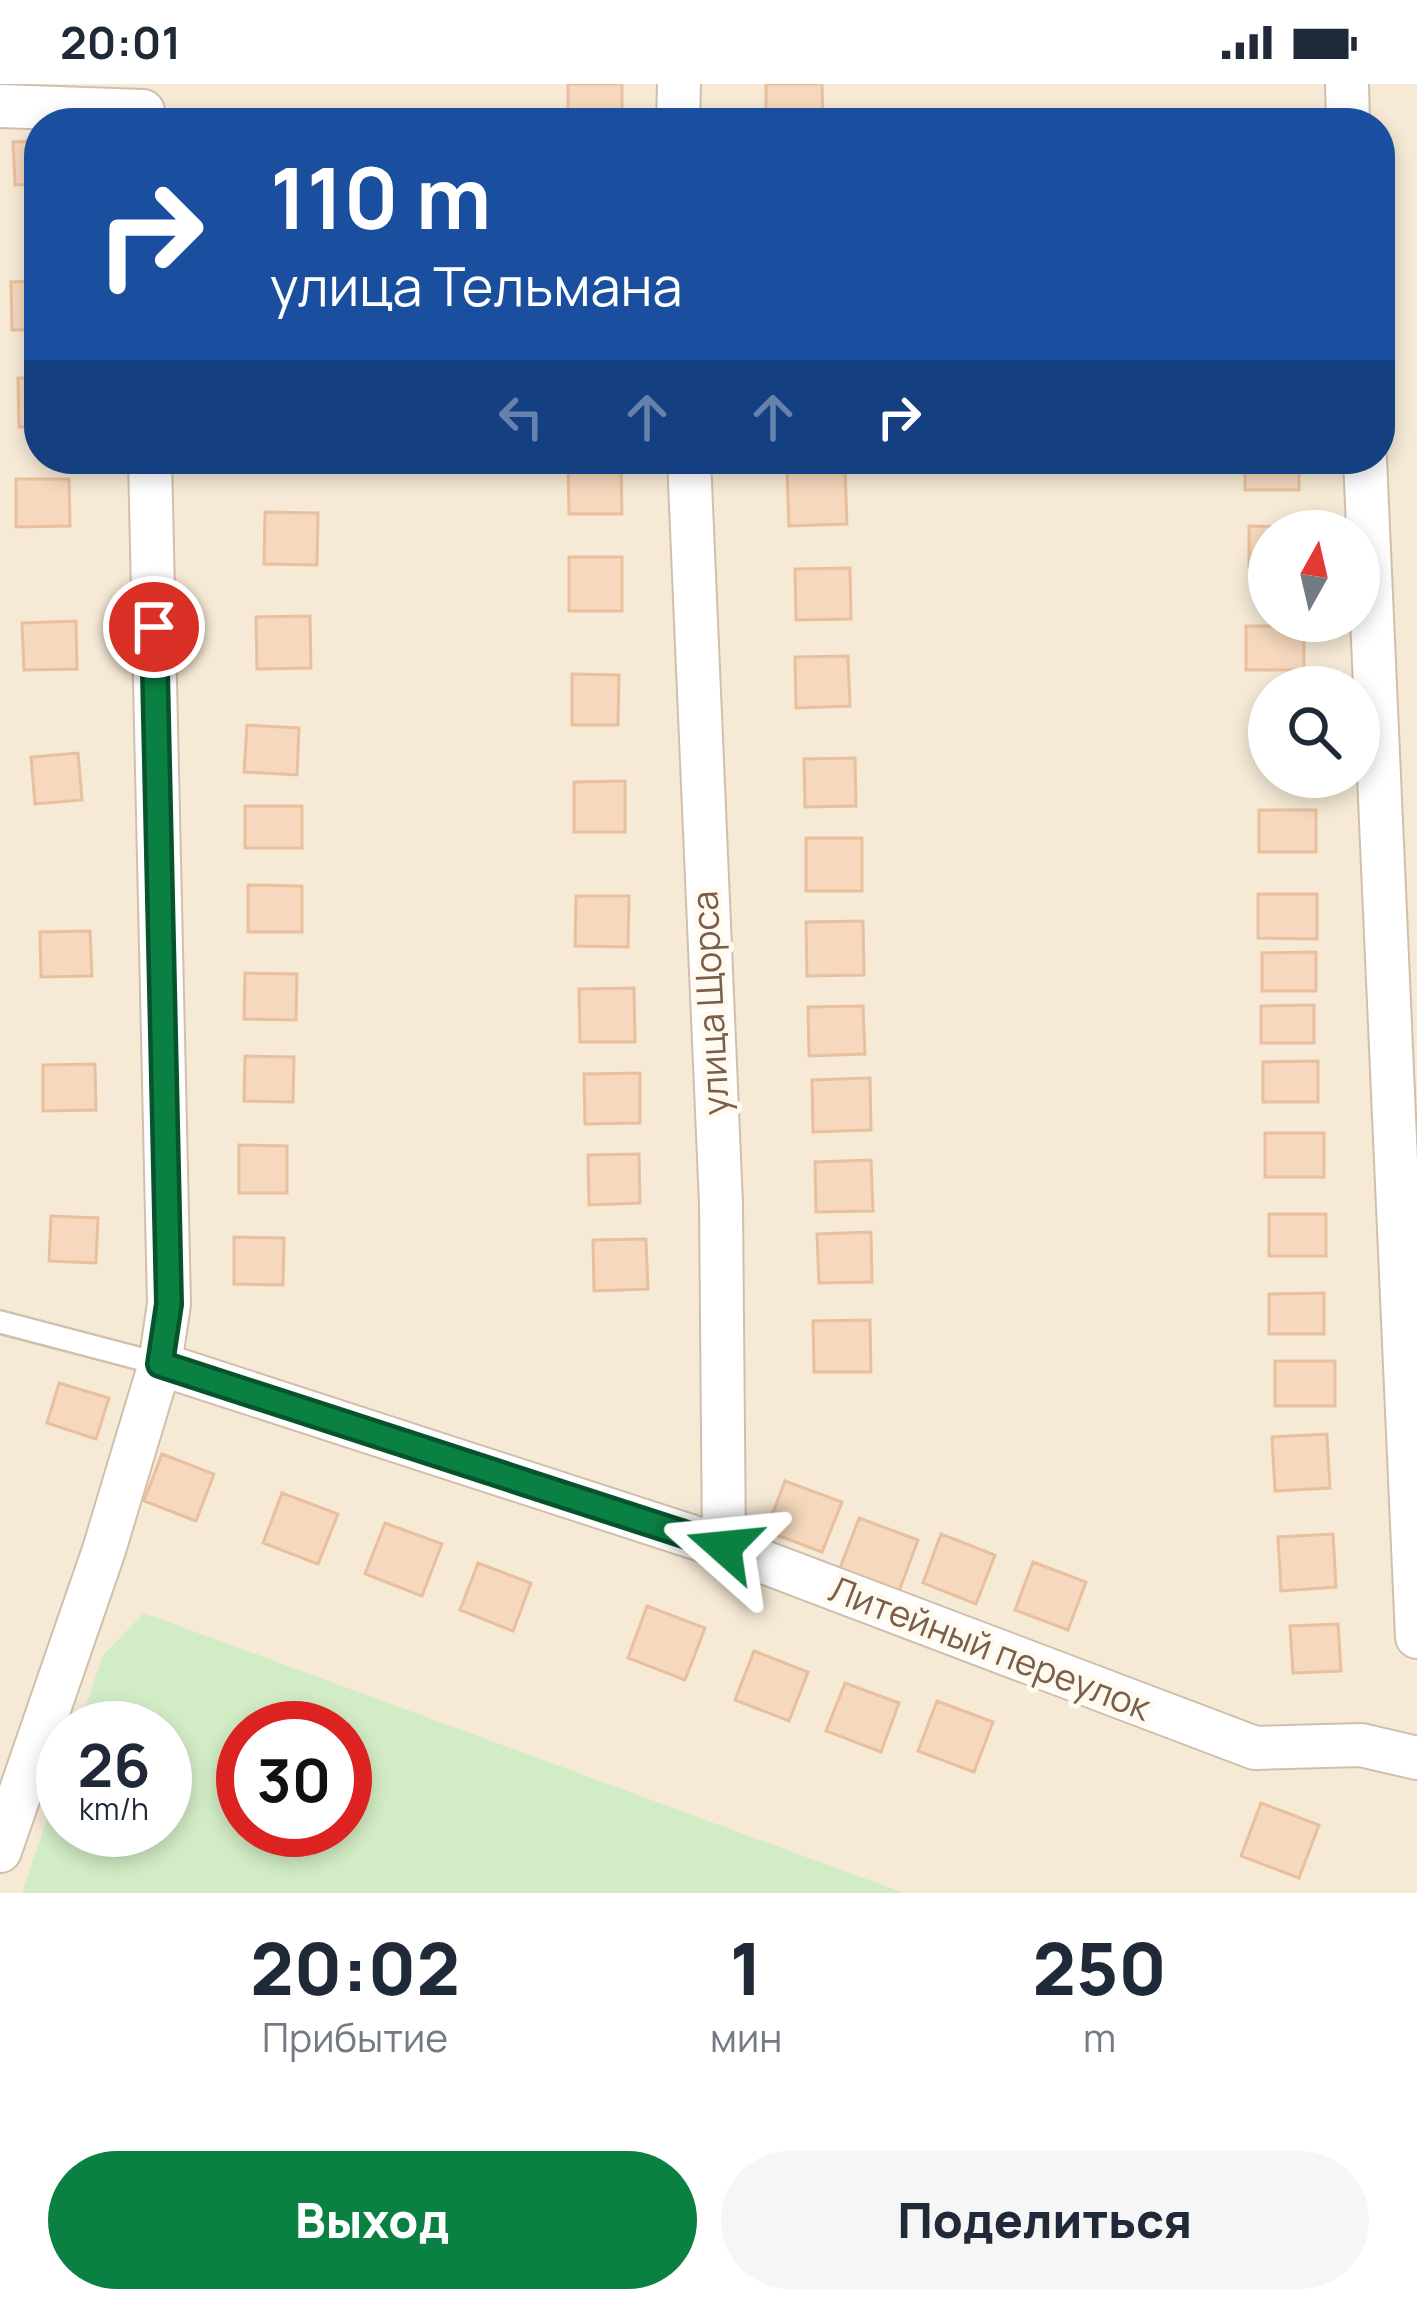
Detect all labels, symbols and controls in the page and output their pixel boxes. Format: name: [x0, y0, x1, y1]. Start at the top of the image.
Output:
text: 20:01: [60, 11, 181, 73]
text: 110 m: [270, 139, 491, 254]
icon: right: [72, 156, 228, 312]
text: улица Тельмана: [270, 248, 683, 322]
icon: left: [488, 384, 554, 450]
icon: ahead: [614, 384, 680, 450]
icon: ahead: [740, 384, 806, 450]
icon: right: [866, 384, 932, 450]
north arrow: [1248, 510, 1380, 642]
map controls: [1248, 510, 1380, 798]
pin: [103, 576, 205, 678]
icon: arrive: [121, 594, 187, 660]
button: search: [1248, 666, 1380, 798]
street label: улица Щорса: [679, 890, 740, 1116]
position arrow: [661, 1484, 787, 1610]
street label: Литейный переулок: [823, 1564, 1159, 1732]
speed limit sign: 30: [216, 1701, 372, 1857]
text: 26: [77, 1723, 151, 1805]
text: km/h: [79, 1788, 149, 1829]
text: 20:02: [250, 1918, 460, 2017]
text: 1: [730, 1918, 762, 2017]
text: 250: [1032, 1918, 1167, 2017]
text: Прибытие: [262, 2010, 448, 2064]
text: мин: [710, 2010, 782, 2064]
text: m: [1083, 2010, 1116, 2064]
button: Выход: [48, 2151, 697, 2289]
button: Поделиться: [721, 2151, 1369, 2289]

